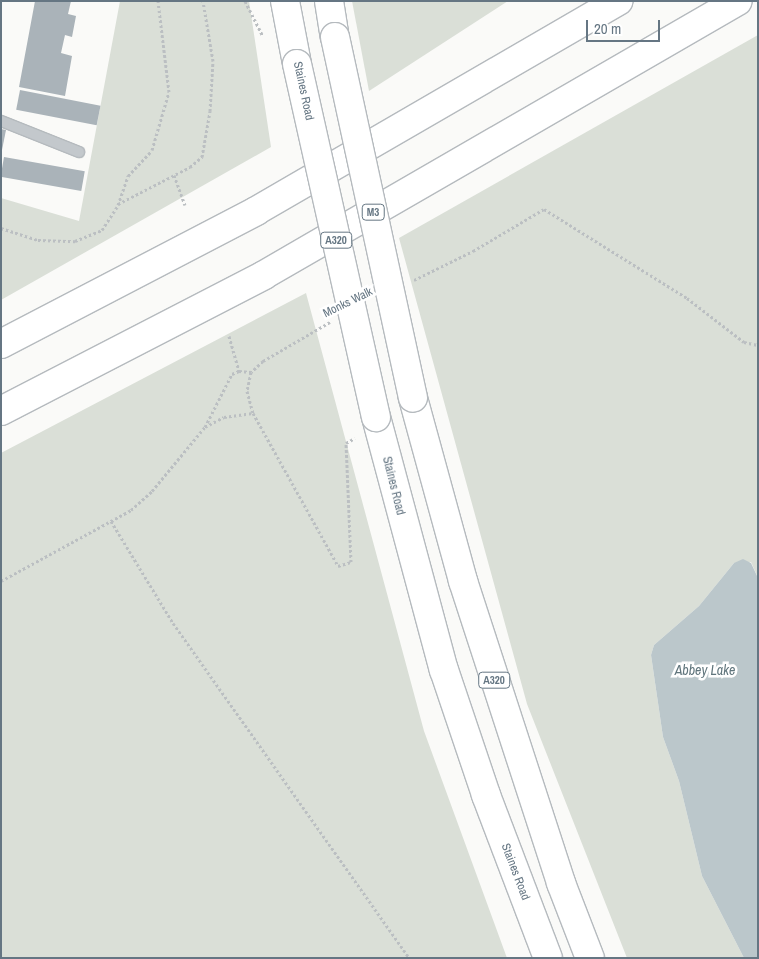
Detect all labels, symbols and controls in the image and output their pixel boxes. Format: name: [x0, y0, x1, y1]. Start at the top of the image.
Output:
scale bar: [589, 10, 663, 42]
text: 20 m: [594, 18, 621, 39]
street label: Staines Road: [290, 60, 316, 122]
road number: M3: [360, 203, 386, 220]
road number: A320: [320, 232, 352, 248]
street label: Monks Walk: [321, 285, 375, 321]
street label: Staines Road: [379, 455, 407, 517]
water label: Abbey Lake: [675, 662, 735, 678]
road number: A320: [478, 672, 510, 688]
street label: Staines Road: [498, 842, 532, 902]

